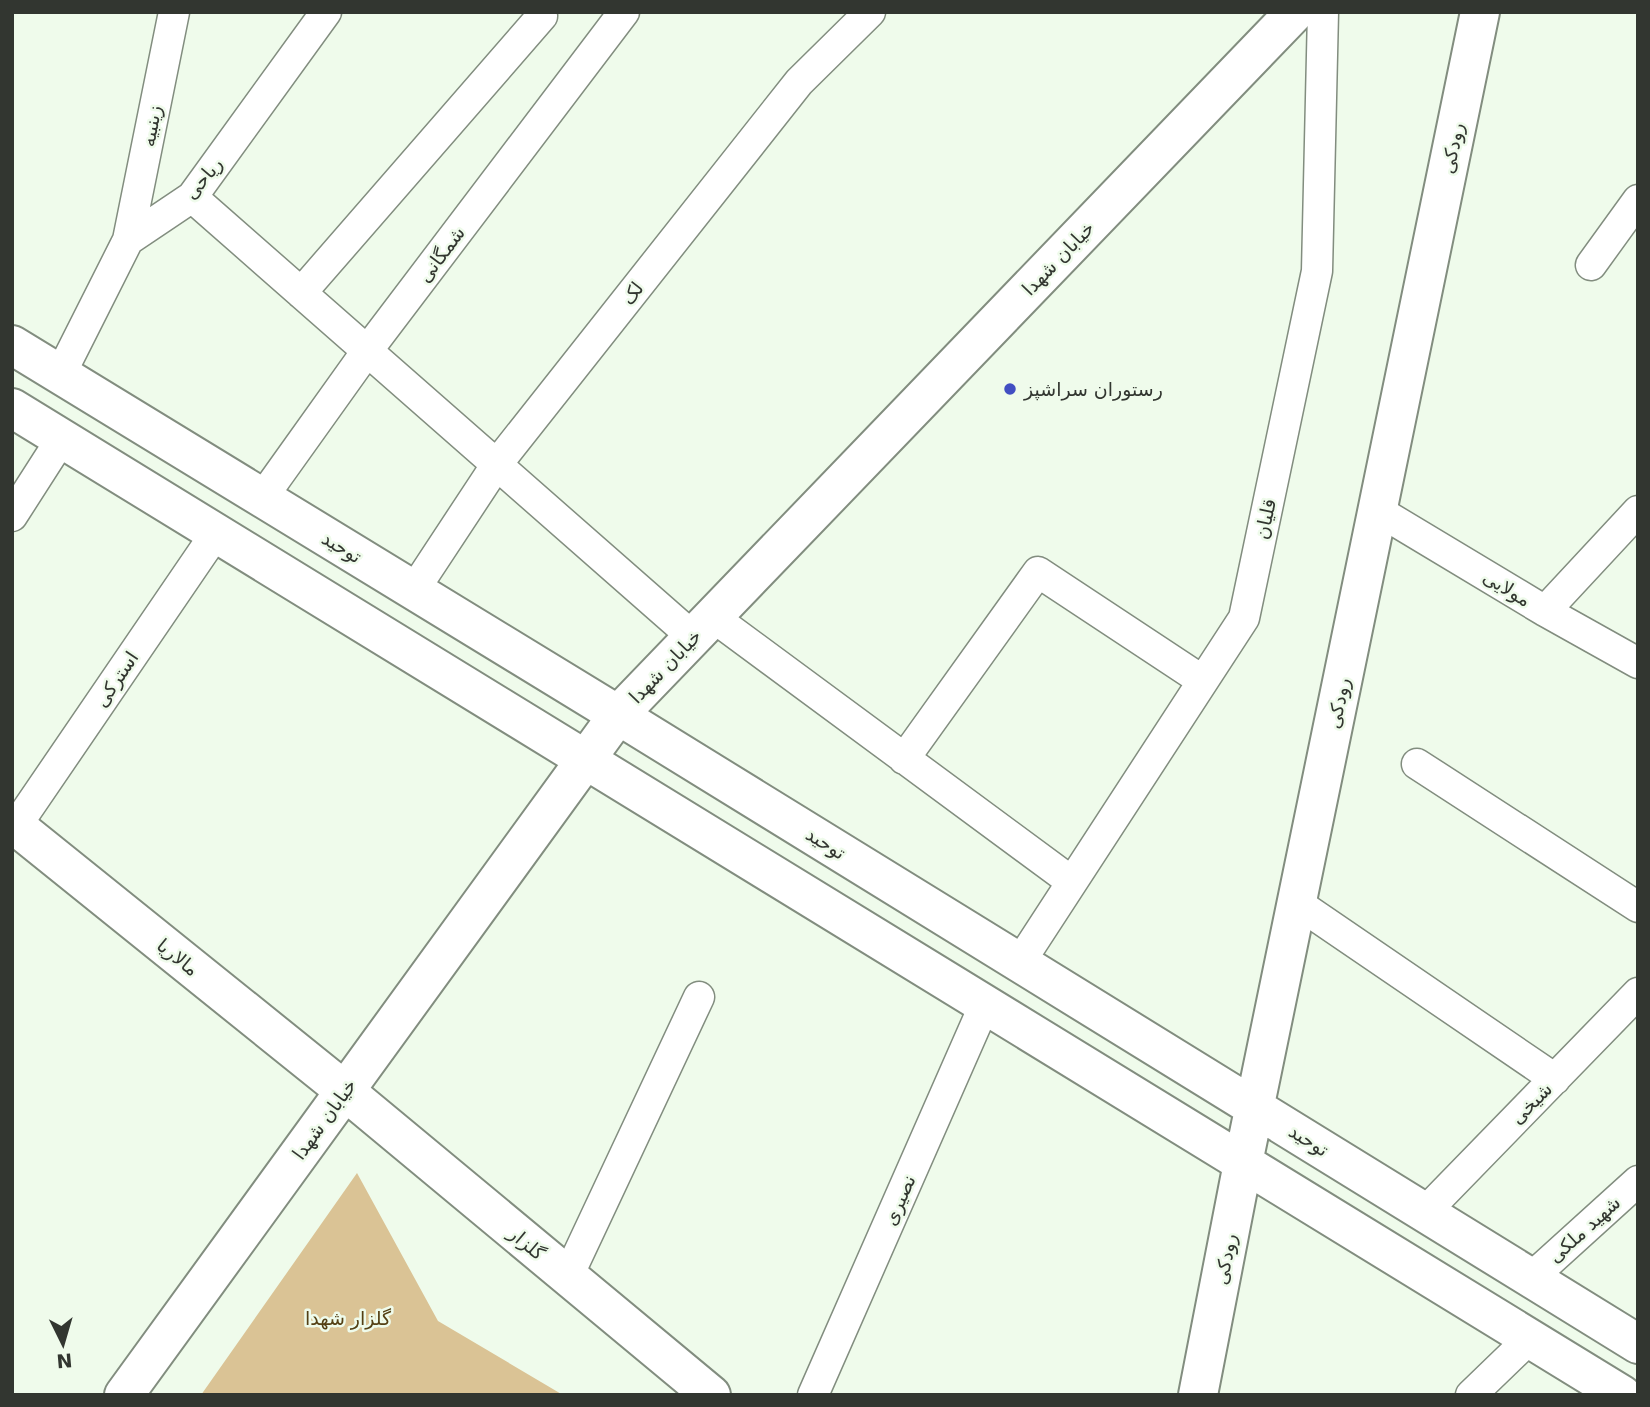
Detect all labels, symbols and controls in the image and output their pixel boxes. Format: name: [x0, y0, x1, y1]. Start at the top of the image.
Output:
street label: زینبیه: [136, 103, 167, 149]
street label: رودکی: [1436, 120, 1469, 176]
street label: ریاحی: [179, 153, 228, 204]
street label: خیابان شهدا: [1017, 216, 1099, 300]
street label: شمگانی: [413, 222, 469, 286]
street label: لک: [616, 277, 648, 309]
place label: رستوران سراشپز: [1023, 378, 1163, 401]
marker: رستوران سراشپز: [1002, 381, 1018, 397]
street label: قلیان: [1250, 497, 1280, 541]
street label: توحید: [318, 527, 366, 568]
street label: مولایی: [1479, 565, 1535, 612]
street label: خیابان شهدا: [624, 624, 706, 708]
street label: استرکی: [89, 647, 143, 712]
street label: رودکی: [1322, 675, 1355, 731]
street label: توحید: [802, 822, 850, 864]
street label: مالاریا: [152, 934, 203, 981]
street label: خیابان شهدا: [287, 1074, 361, 1164]
street label: شیخی: [1506, 1078, 1556, 1128]
street label: توحید: [1285, 1119, 1333, 1161]
street label: نصیری: [878, 1171, 921, 1229]
street label: شهید ملکی: [1543, 1191, 1625, 1268]
street label: گلزار: [503, 1221, 550, 1266]
street label: رودکی: [1209, 1232, 1242, 1287]
park label: گلزار شهدا: [305, 1307, 392, 1330]
north arrow: [28, 1309, 98, 1379]
text: N: [56, 1349, 73, 1373]

